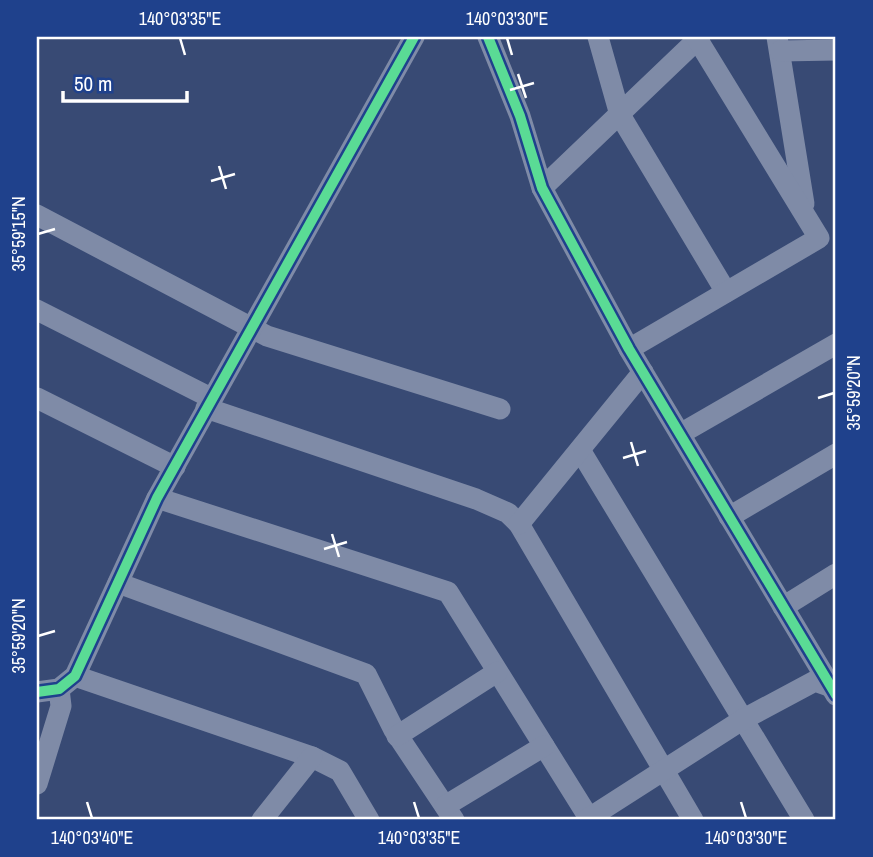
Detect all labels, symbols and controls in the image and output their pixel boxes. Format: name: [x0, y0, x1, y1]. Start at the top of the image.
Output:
text: 140°03'35"E: [139, 6, 221, 31]
text: 140°03'30"E: [466, 6, 548, 31]
scale bar: [63, 60, 187, 104]
text: 50 m: [74, 69, 112, 98]
text: 35°59'15"N: [6, 196, 31, 272]
text: 35°59'20"N: [841, 355, 866, 431]
text: 35°59'20"N: [6, 598, 31, 674]
text: 140°03'40"E: [51, 825, 133, 850]
text: 140°03'35"E: [378, 825, 460, 850]
text: 140°03'30"E: [705, 825, 787, 850]

